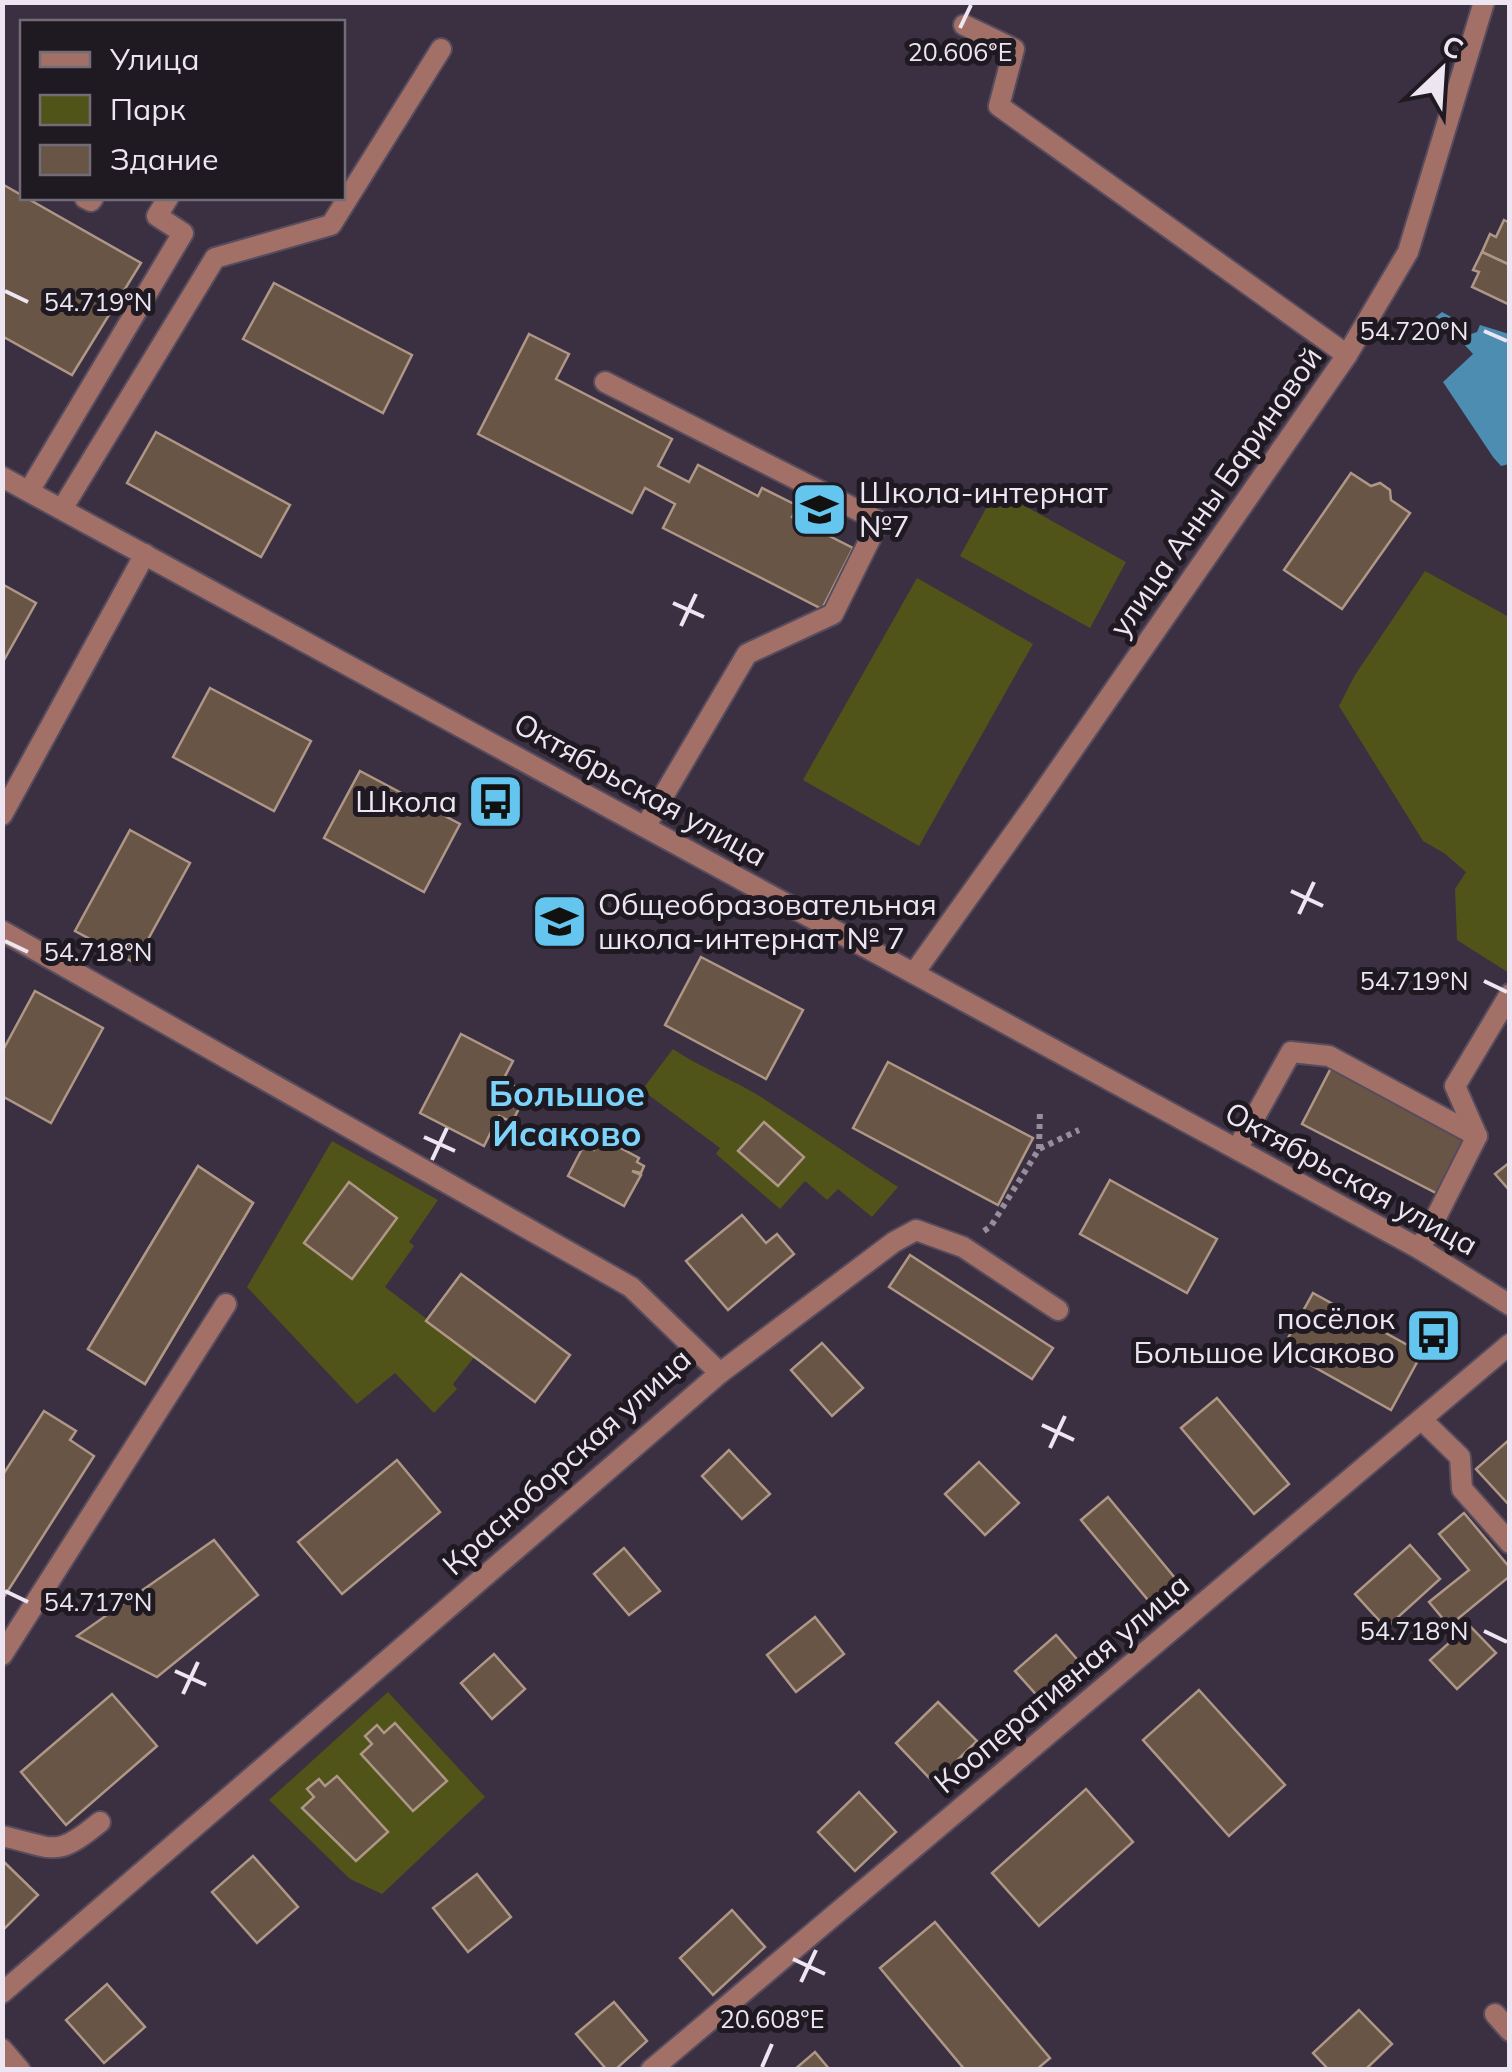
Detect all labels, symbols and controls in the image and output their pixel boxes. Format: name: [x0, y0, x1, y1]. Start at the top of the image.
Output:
legend: [20, 20, 345, 200]
north arrow: [1392, 20, 1492, 120]
text: С: [1437, 27, 1469, 67]
text: 20.606°E: [908, 36, 1012, 67]
text: Улица: [109, 40, 200, 78]
text: Парк: [110, 90, 187, 128]
text: Здание: [110, 140, 219, 178]
text: 54.719°N: [44, 286, 152, 317]
text: 54.720°N: [1360, 315, 1468, 346]
street label: улица Анны Бариновой: [1101, 339, 1330, 644]
place label: Школа-интернат №7: [859, 473, 1108, 545]
school or university icon: Школа-интернат №7: [790, 480, 850, 540]
street label: Октябрьская улица: [508, 704, 773, 874]
bus stop icon: Школа: [466, 772, 526, 832]
place label: Школа: [355, 782, 457, 820]
place label: Общеобразовательная школа-интернат № 7: [598, 885, 937, 957]
school or university icon: Общеобразовательная школа-интернат № 7: [529, 892, 589, 952]
text: 54.718°N: [44, 936, 152, 967]
text: 54.719°N: [1360, 965, 1468, 996]
district label: Большое Исаково: [489, 1071, 645, 1155]
street label: Октябрьская улица: [1219, 1093, 1484, 1263]
place label: посёлок Большое Исаково: [1133, 1299, 1396, 1371]
bus stop icon: посёлок Большое Исаково: [1404, 1306, 1464, 1366]
street label: Красноборская улица: [434, 1340, 698, 1583]
street label: Кооперативная улица: [926, 1565, 1197, 1801]
text: 54.717°N: [44, 1586, 152, 1617]
text: 54.718°N: [1360, 1615, 1468, 1646]
text: 20.608°E: [720, 2003, 824, 2034]

